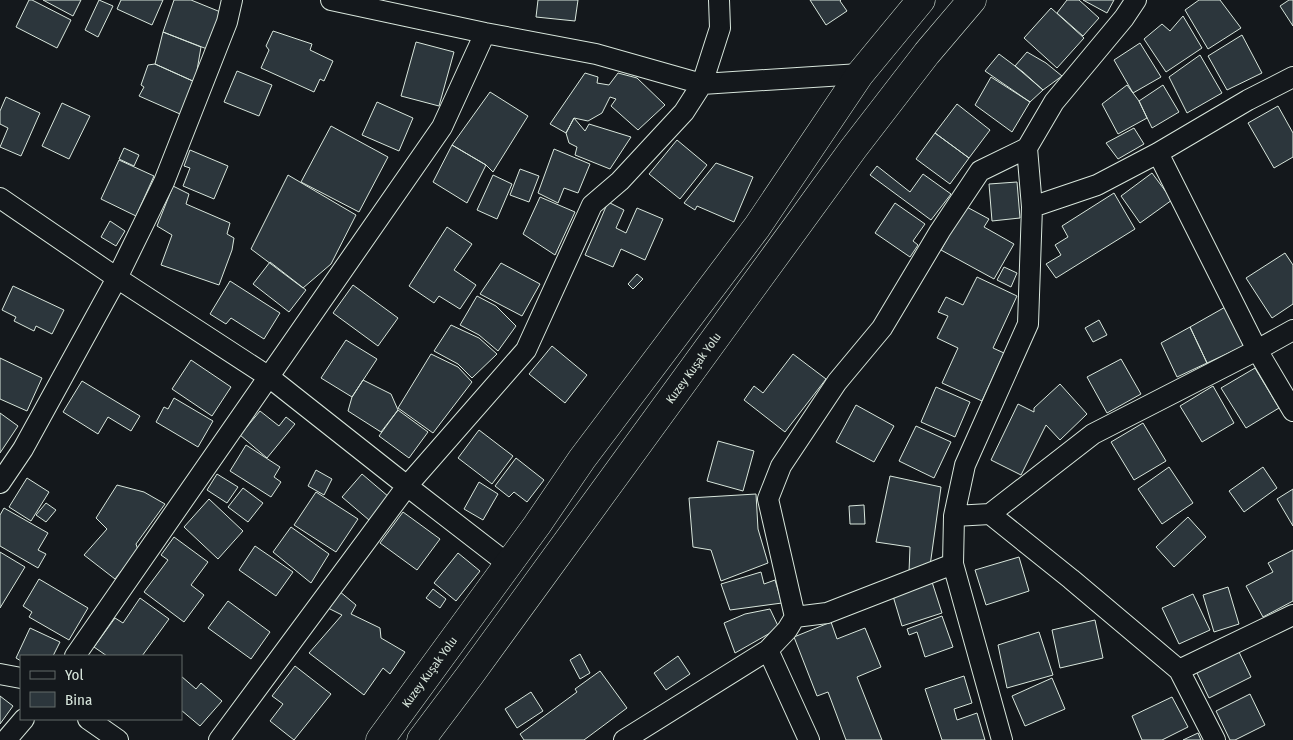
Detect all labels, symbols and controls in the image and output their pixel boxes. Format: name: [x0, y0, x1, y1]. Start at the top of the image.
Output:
street label: Kuzey Kuşak Yolu: [663, 330, 724, 406]
street label: Kuzey Kuşak Yolu: [399, 634, 460, 710]
legend: [20, 655, 182, 720]
text: Yol: [65, 666, 83, 684]
text: Bina: [65, 691, 92, 709]

